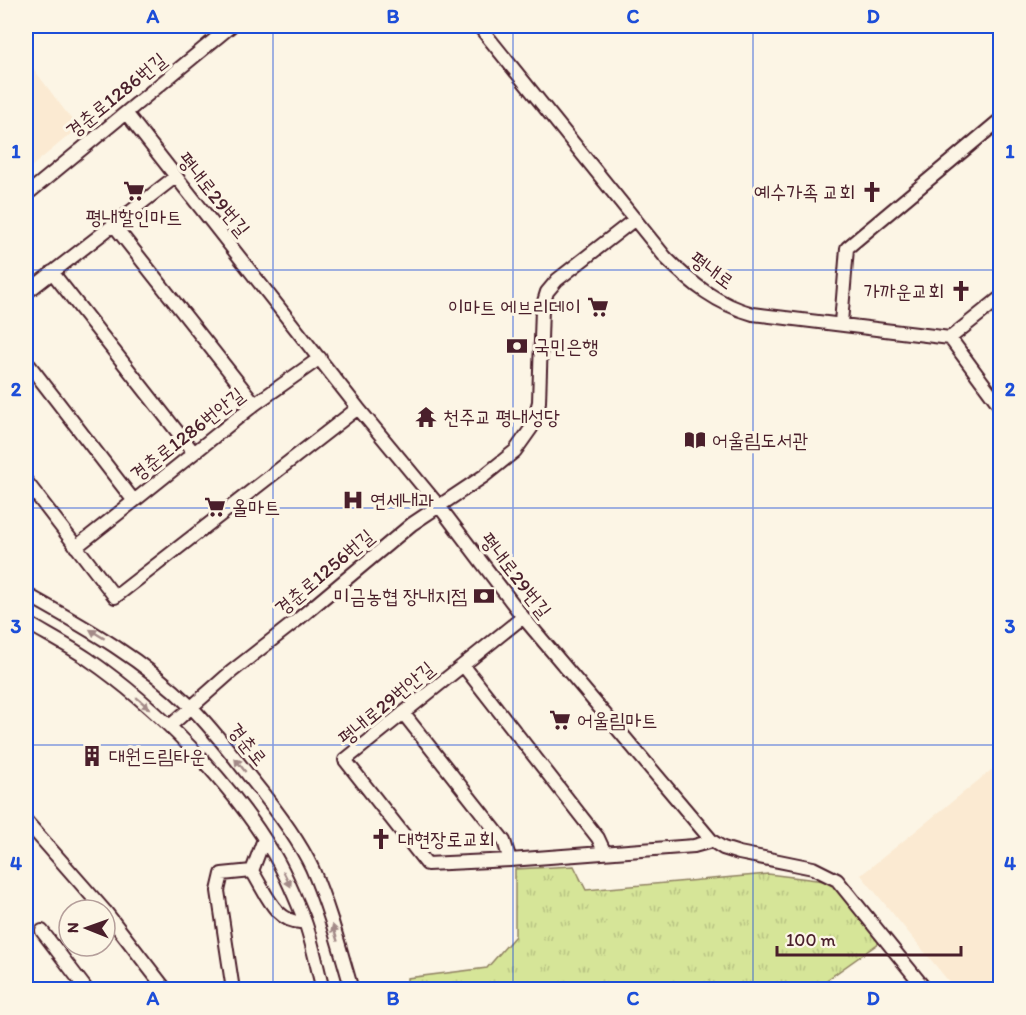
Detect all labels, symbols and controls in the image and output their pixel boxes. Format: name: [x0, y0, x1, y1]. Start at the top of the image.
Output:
text: A: [146, 4, 160, 28]
text: B: [387, 4, 400, 28]
text: C: [627, 4, 640, 28]
text: D: [866, 4, 880, 28]
street label: 경춘로1286번길: [61, 47, 171, 143]
text: 1: [11, 139, 21, 163]
text: 1: [1005, 139, 1015, 163]
street label: 평내로29번길: [173, 147, 255, 241]
supermarket icon: 평내할인마트: [122, 179, 146, 203]
place label: 예수가족 교회: [754, 180, 855, 204]
church icon: 예수가족 교회: [860, 180, 884, 204]
place label: 평내할인마트: [86, 205, 182, 229]
street label: 평내로: [685, 246, 739, 294]
place label: 가까운교회: [864, 279, 944, 303]
church icon: 가까운교회: [949, 279, 973, 303]
place label: 이마트 에브리데이: [448, 295, 581, 319]
supermarket icon: 이마트 에브리데이: [586, 295, 610, 319]
bank icon: 국민은행: [505, 334, 529, 358]
place label: 국민은행: [534, 334, 598, 358]
text: 2: [11, 377, 22, 401]
text: 2: [1005, 377, 1016, 401]
street label: 경춘로1286번안길: [125, 382, 249, 486]
temple icon: 천주교 평내성당: [414, 405, 438, 429]
place label: 천주교 평내성당: [443, 405, 560, 429]
library icon: 어울림도서관: [683, 428, 707, 452]
place label: 어울림도서관: [712, 428, 809, 452]
hospital icon: 연세내과: [341, 488, 365, 512]
place label: 연세내과: [370, 488, 434, 512]
supermarket icon: 올마트: [203, 495, 227, 519]
place label: 올마트: [232, 495, 280, 519]
street label: 경춘로1256번길: [270, 524, 378, 620]
street label: 평내로29번길: [475, 528, 557, 622]
place label: 미금농협 장내지점: [334, 584, 467, 608]
bank icon: 미금농협 장내지점: [472, 584, 496, 608]
text: 3: [11, 614, 22, 638]
text: 3: [1005, 614, 1016, 638]
one-way arrow: [89, 629, 105, 640]
street label: 평내로29번안길: [333, 656, 439, 750]
one-way arrow: [135, 696, 151, 709]
supermarket icon: 어울림마트: [548, 708, 572, 732]
place label: 어울림마트: [577, 708, 657, 732]
street label: 경춘로: [223, 718, 273, 770]
building icon: 대원드림타운: [80, 744, 104, 768]
place label: 대원드림타운: [109, 744, 206, 768]
one-way arrow: [234, 757, 247, 773]
church icon: 대현장로교회: [369, 827, 393, 851]
place label: 대현장로교회: [398, 827, 495, 851]
text: 4: [10, 851, 22, 875]
text: 4: [1004, 851, 1016, 875]
one-way arrow: [282, 871, 291, 888]
north arrow: [57, 898, 117, 958]
scale bar: [777, 919, 962, 957]
text: N: [63, 922, 82, 933]
one-way arrow: [330, 924, 339, 942]
text: 100 m: [786, 929, 836, 951]
text: A: [146, 986, 160, 1010]
text: B: [387, 986, 400, 1010]
text: C: [627, 986, 640, 1010]
text: D: [866, 986, 880, 1010]

